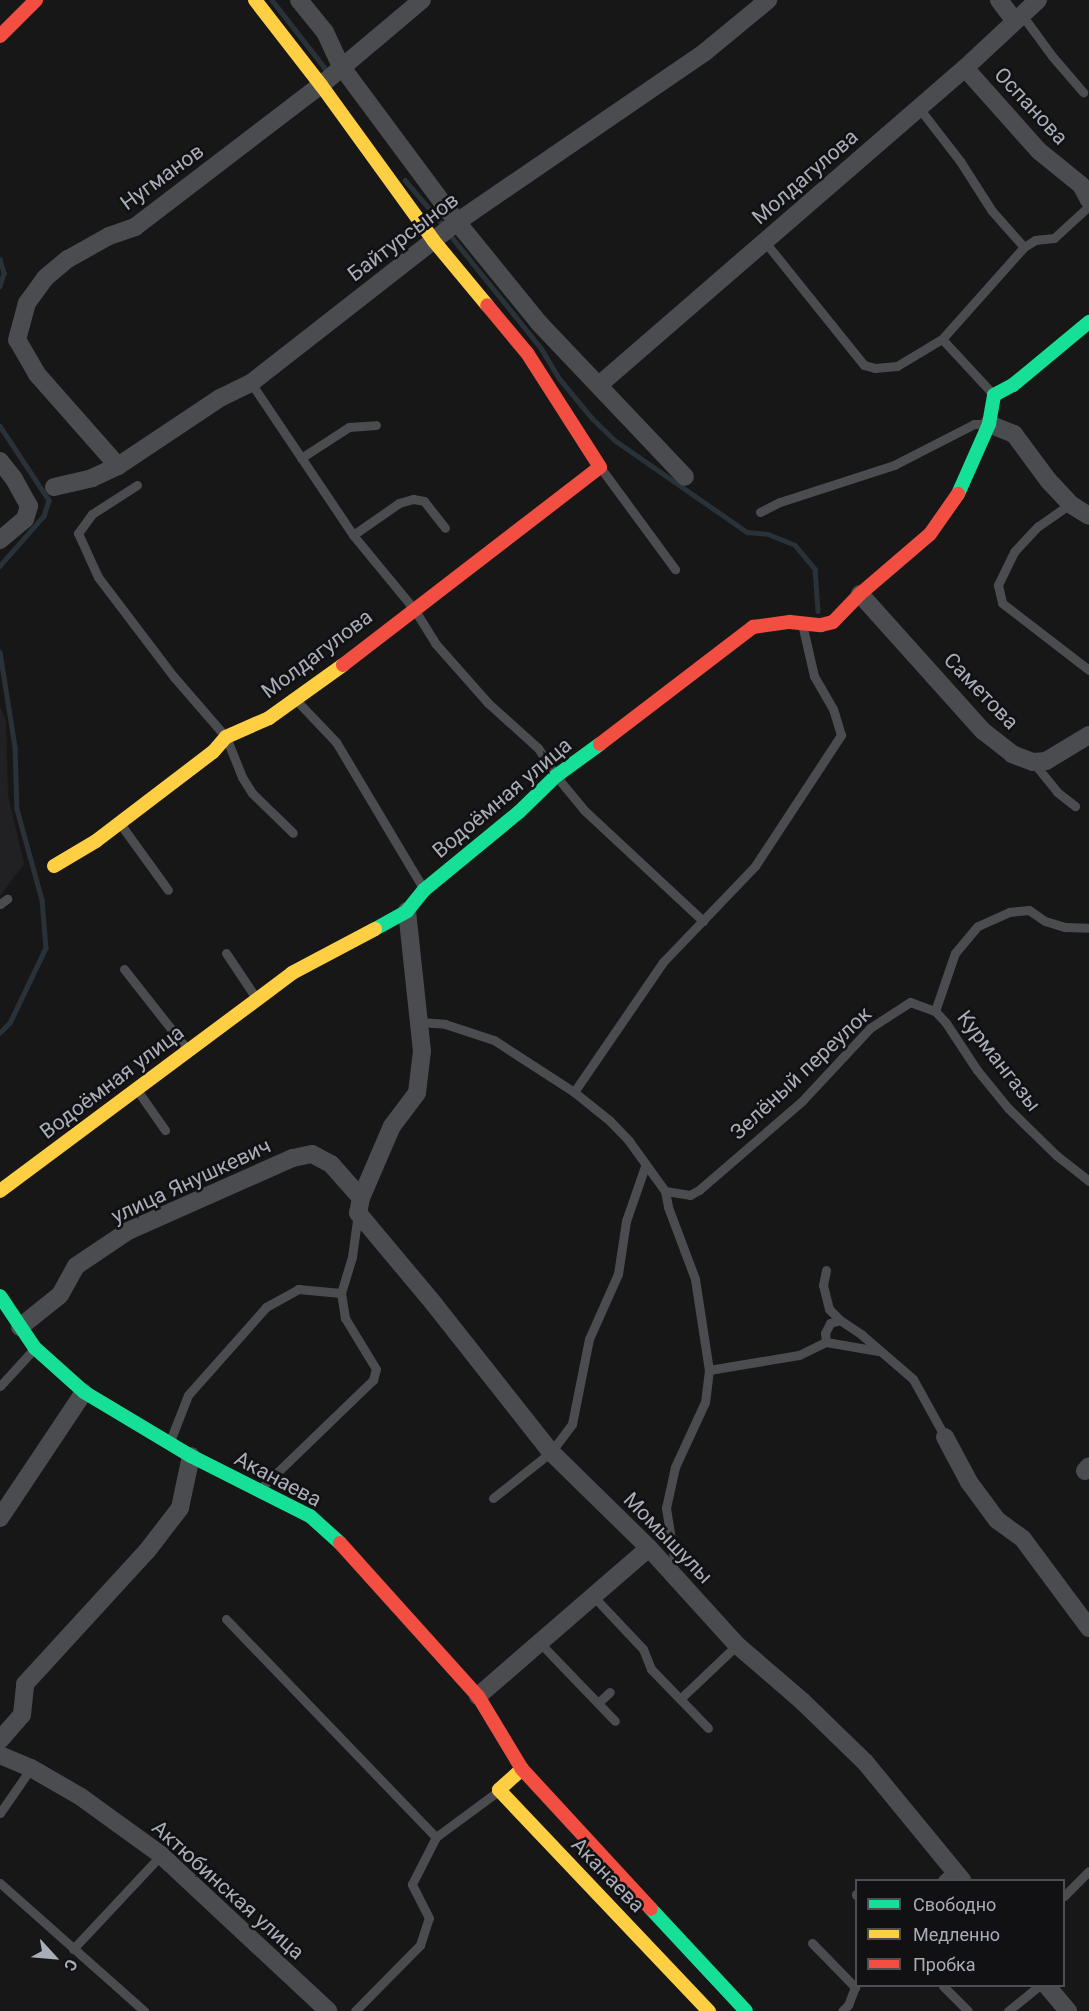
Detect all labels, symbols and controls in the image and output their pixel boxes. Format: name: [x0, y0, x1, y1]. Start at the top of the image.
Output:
street label: Оспанова: [989, 62, 1073, 150]
street label: Молдагулова: [747, 124, 863, 230]
street label: Нугманов: [115, 138, 209, 216]
street label: Байтурсынов: [343, 187, 463, 287]
street label: Молдагулова: [257, 604, 377, 704]
street label: Саметова: [938, 647, 1024, 735]
street label: Водоёмная улица: [427, 733, 577, 863]
street label: Зелёный переулок: [725, 1001, 877, 1145]
street label: Курмангазы: [952, 1006, 1046, 1116]
street label: Водоёмная улица: [35, 1020, 189, 1144]
street label: улица Янушкевич: [107, 1133, 275, 1229]
street label: Аканаева: [230, 1446, 326, 1512]
street label: Момышулы: [618, 1487, 718, 1589]
street label: Актюбинская улица: [147, 1815, 309, 1965]
street label: Аканаева: [566, 1832, 650, 1918]
legend: [855, 1879, 1065, 1987]
text: Свободно: [913, 1894, 996, 1915]
text: Медленно: [913, 1924, 1000, 1945]
north arrow: [24, 1927, 84, 1987]
text: Пробка: [913, 1954, 976, 1975]
text: С: [60, 1956, 81, 1974]

